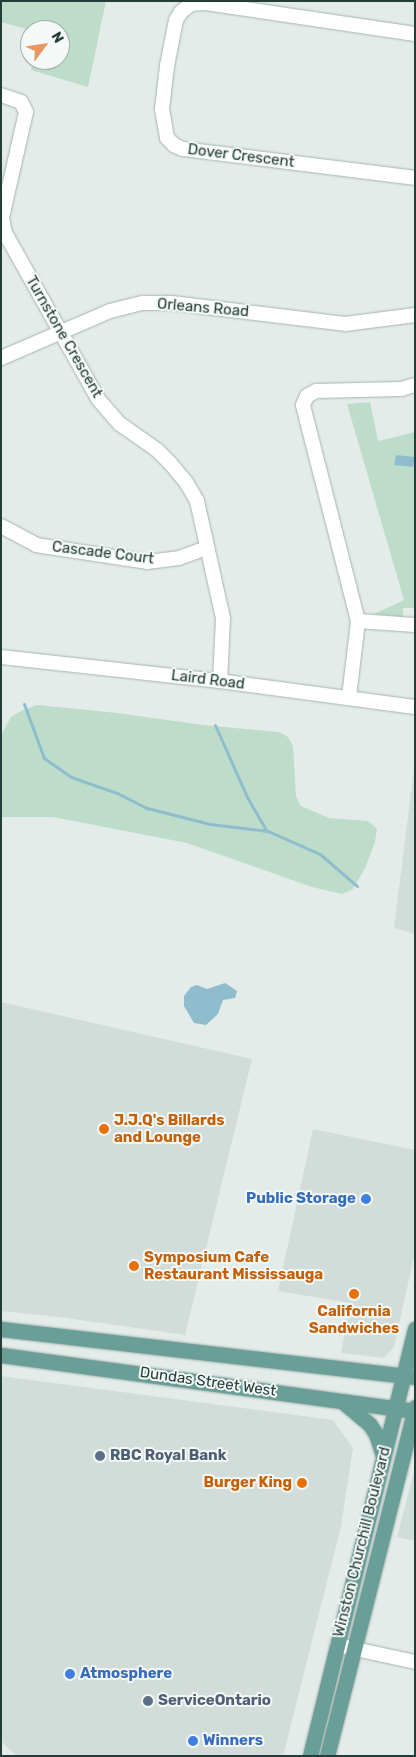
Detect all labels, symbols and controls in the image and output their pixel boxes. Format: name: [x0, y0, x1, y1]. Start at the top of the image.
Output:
north arrow: [20, 20, 70, 70]
text: N: [48, 29, 67, 46]
street label: Dover Crescent: [187, 141, 295, 171]
street label: Turnstone Crescent: [22, 273, 106, 401]
street label: Orleans Road: [156, 295, 250, 321]
street label: Cascade Court: [51, 538, 155, 568]
street label: Laird Road: [170, 667, 246, 693]
place label: J.J.Q's Billards and Lounge: [114, 1111, 224, 1146]
marker: J.J.Q's Billards and Lounge: [98, 1123, 110, 1135]
place label: Public Storage: [246, 1190, 356, 1208]
marker: Public Storage: [360, 1193, 372, 1205]
place label: Symposium Cafe Restaurant Mississauga: [144, 1248, 323, 1283]
marker: Symposium Cafe Restaurant Mississauga: [128, 1260, 140, 1272]
marker: California Sandwiches: [348, 1288, 360, 1300]
place label: California Sandwiches: [309, 1302, 399, 1337]
street label: Dundas Street West: [139, 1364, 277, 1400]
street label: Winston Churchill Boulevard: [330, 1445, 394, 1639]
place label: RBC Royal Bank: [110, 1447, 227, 1465]
marker: RBC Royal Bank: [94, 1450, 106, 1462]
place label: Burger King: [203, 1474, 292, 1492]
marker: Burger King: [296, 1477, 308, 1489]
place label: Atmosphere: [80, 1665, 172, 1683]
marker: Atmosphere: [64, 1668, 76, 1680]
place label: ServiceOntario: [158, 1692, 271, 1710]
marker: ServiceOntario: [142, 1695, 154, 1707]
place label: Winners: [203, 1732, 263, 1750]
marker: Winners: [187, 1735, 199, 1747]

